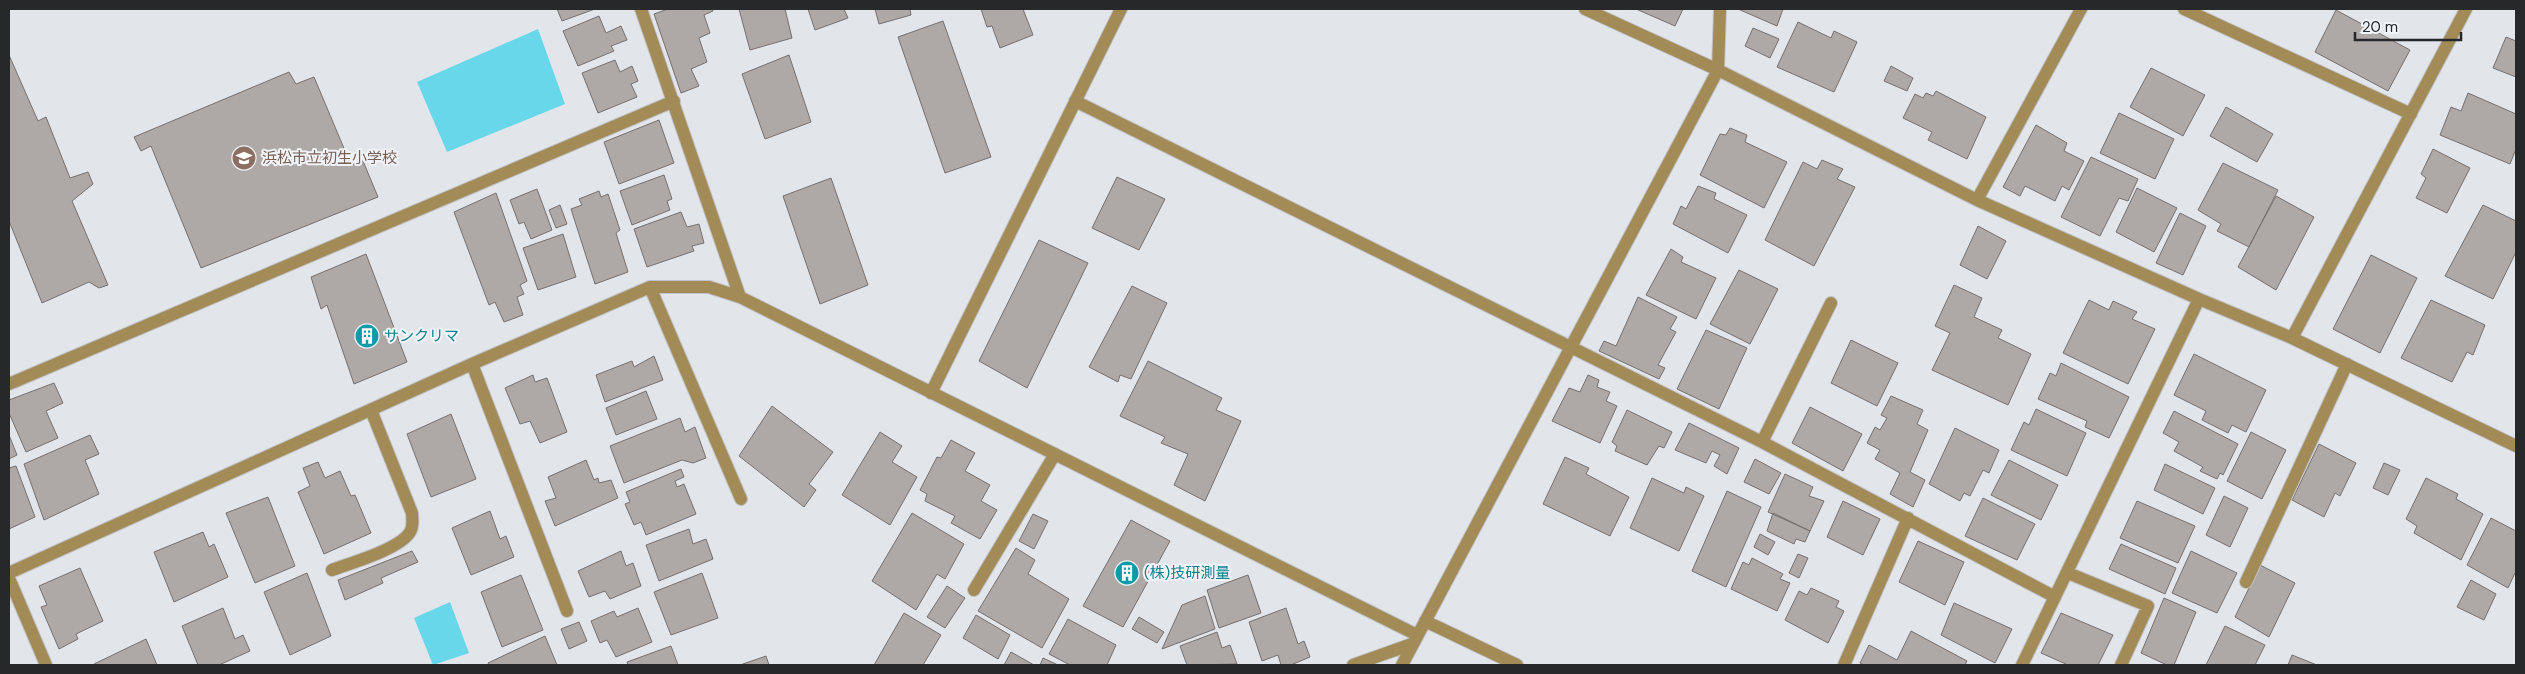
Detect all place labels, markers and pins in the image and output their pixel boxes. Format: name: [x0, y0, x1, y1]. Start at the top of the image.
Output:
school or university icon: 浜松市立初生小学校: [231, 145, 257, 171]
place label: 浜松市立初生小学校: [262, 148, 397, 168]
building icon: サンクリマ: [354, 323, 380, 349]
place label: サンクリマ: [384, 326, 459, 346]
building icon: (株)技研測量: [1114, 560, 1140, 586]
place label: (株)技研測量: [1144, 563, 1230, 583]

